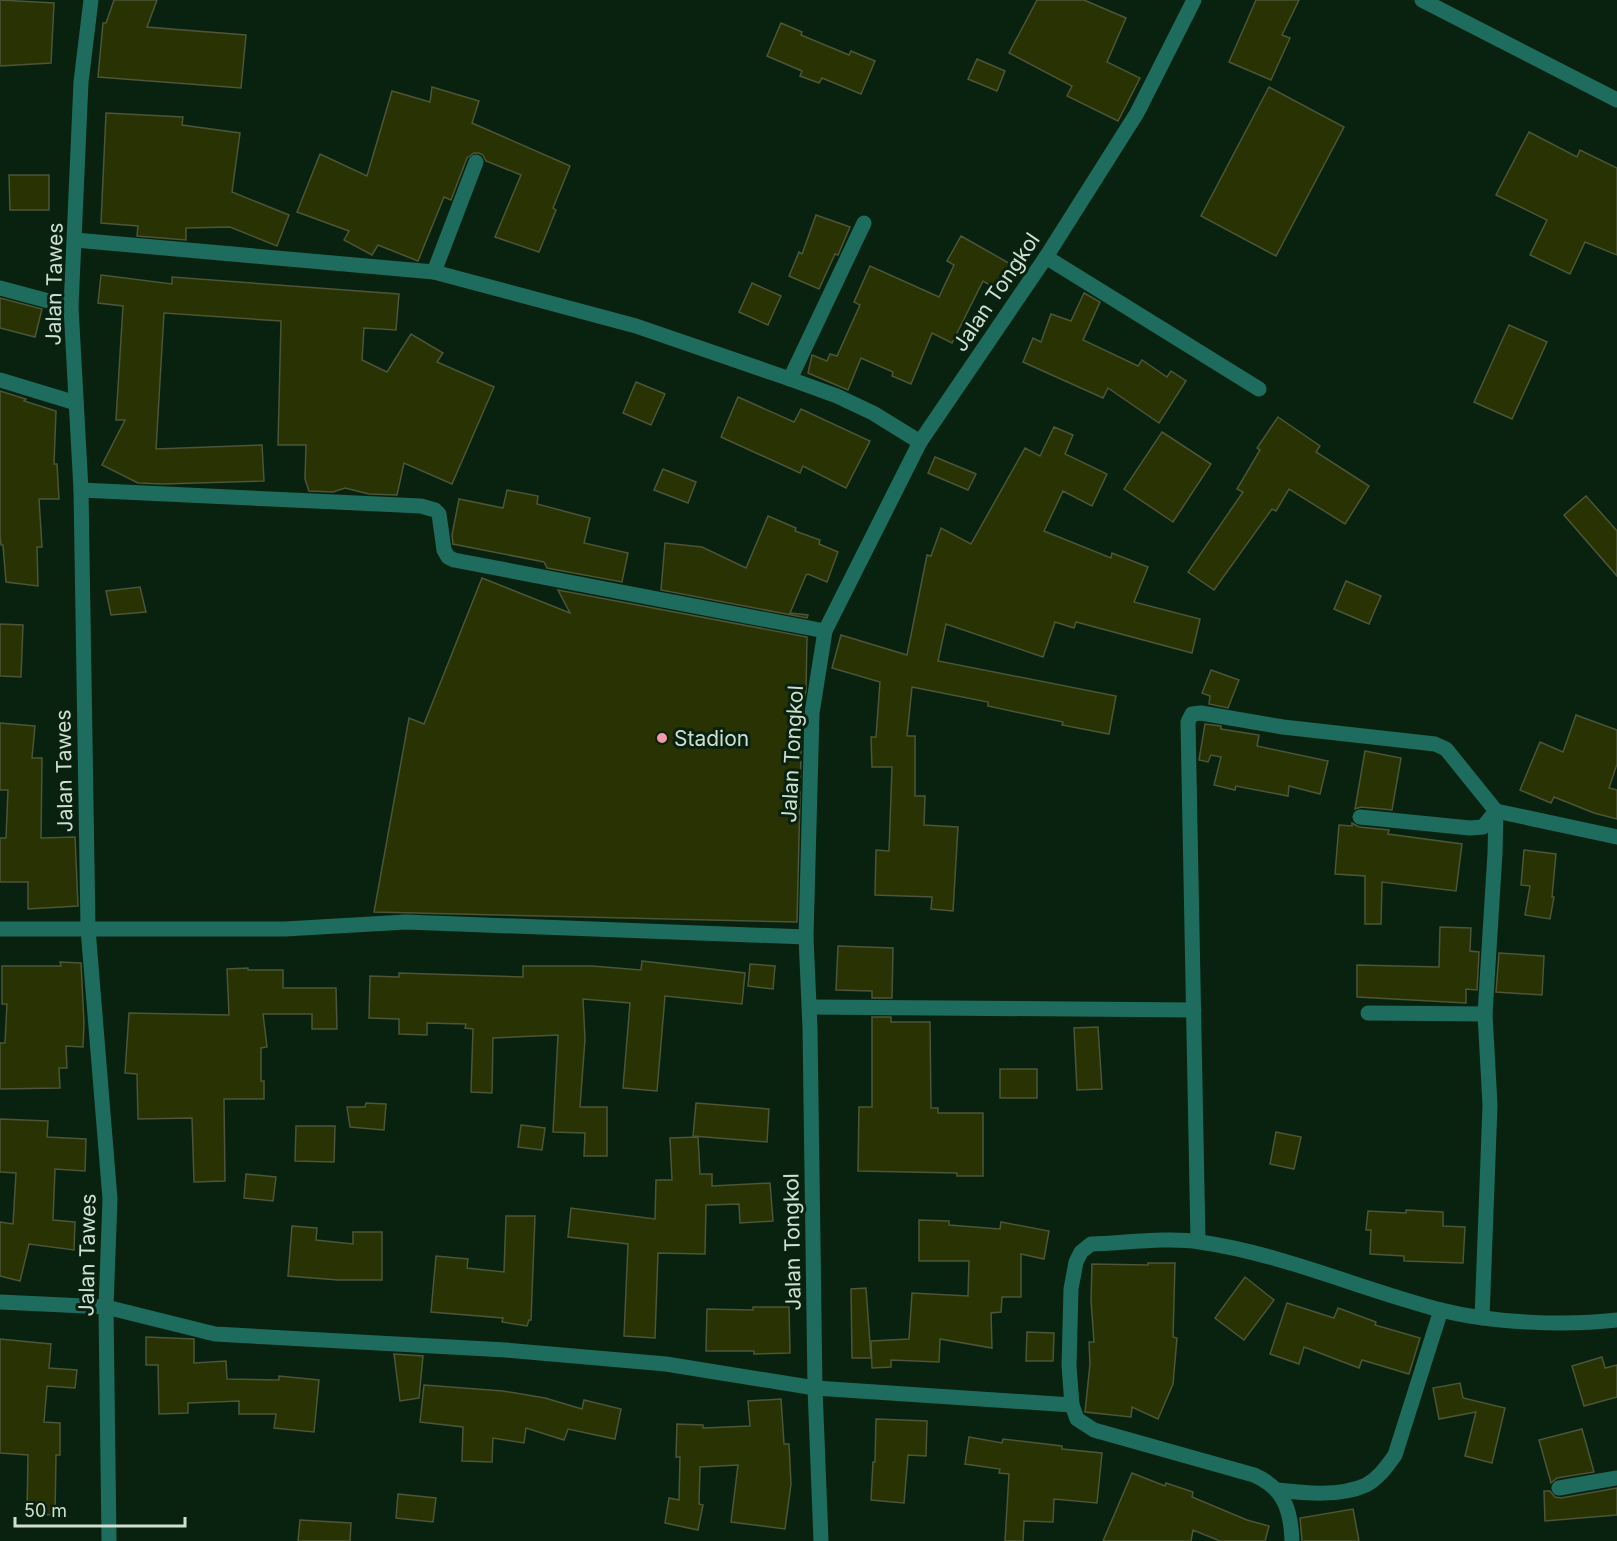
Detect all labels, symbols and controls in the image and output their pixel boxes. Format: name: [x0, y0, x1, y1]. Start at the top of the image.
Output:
street label: Jalan Tawes: [40, 222, 68, 346]
street label: Jalan Tongkol: [947, 228, 1045, 356]
street label: Jalan Tongkol: [776, 685, 808, 823]
street label: Jalan Tawes: [50, 709, 78, 833]
place label: Stadion: [674, 726, 749, 751]
marker: Stadion: [655, 731, 669, 745]
street label: Jalan Tongkol: [778, 1173, 806, 1311]
street label: Jalan Tawes: [73, 1193, 101, 1317]
scale bar: [15, 1490, 184, 1528]
text: 50 m: [24, 1500, 67, 1521]

